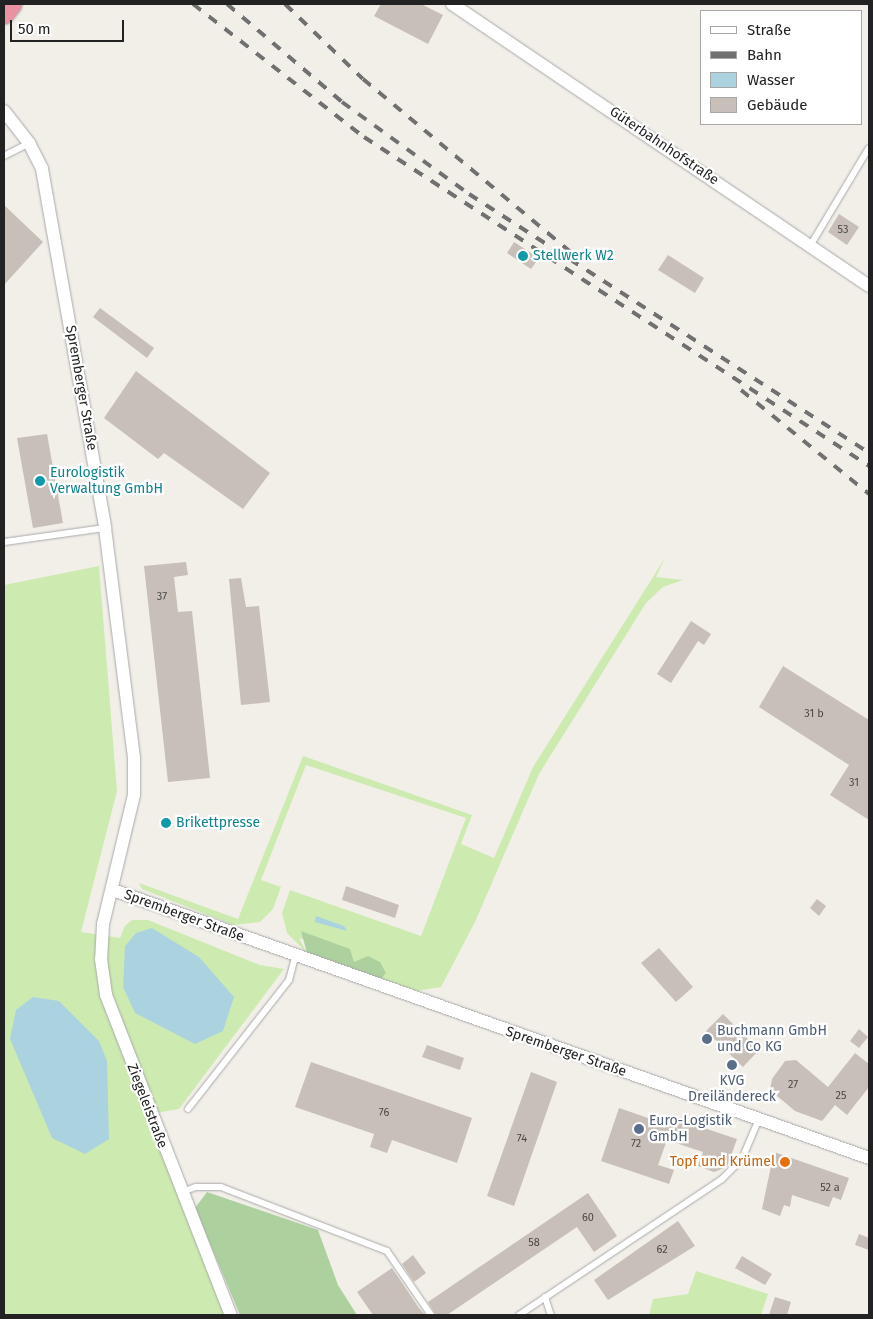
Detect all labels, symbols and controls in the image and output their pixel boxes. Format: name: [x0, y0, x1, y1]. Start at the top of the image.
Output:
scale bar: [12, 10, 126, 42]
legend: [700, 10, 863, 125]
text: 50 m: [18, 20, 51, 38]
text: Straße: [747, 21, 791, 39]
text: Bahn: [747, 46, 782, 64]
text: Wasser: [747, 71, 795, 89]
text: Gebäude: [747, 96, 807, 114]
street label: Güterbahnhofstraße: [606, 103, 722, 189]
house number: 53: [838, 223, 848, 237]
place label: Stellwerk W2: [533, 248, 614, 264]
marker: Stellwerk W2: [517, 250, 529, 262]
street label: Spremberger Straße: [62, 324, 100, 452]
place label: Eurologistik Verwaltung GmbH: [50, 465, 163, 498]
marker: Eurologistik Verwaltung GmbH: [34, 475, 46, 487]
house number: 37: [157, 590, 167, 604]
house number: 31 b: [804, 707, 824, 721]
house number: 31: [849, 776, 859, 790]
place label: Brikettpresse: [176, 815, 260, 831]
marker: Brikettpresse: [160, 817, 172, 829]
street label: Spremberger Straße: [122, 886, 246, 946]
street label: Spremberger Straße: [503, 1023, 629, 1081]
place label: Buchmann GmbH und Co KG: [717, 1023, 827, 1056]
marker: Buchmann GmbH und Co KG: [701, 1033, 713, 1045]
marker: KVG Dreiländereck: [726, 1059, 738, 1071]
street label: Ziegeleistraße: [123, 1061, 171, 1151]
place label: KVG Dreiländereck: [688, 1073, 776, 1106]
house number: 27: [788, 1078, 798, 1092]
house number: 25: [836, 1089, 846, 1103]
house number: 76: [379, 1106, 389, 1120]
place label: Euro-Logistik GmbH: [649, 1113, 732, 1146]
marker: Euro-Logistik GmbH: [633, 1123, 645, 1135]
house number: 74: [517, 1132, 527, 1146]
house number: 72: [631, 1137, 641, 1151]
place label: Topf und Krümel: [670, 1154, 775, 1170]
marker: Topf und Krümel: [779, 1156, 791, 1168]
house number: 52 a: [820, 1181, 840, 1195]
house number: 60: [582, 1211, 594, 1225]
house number: 58: [528, 1236, 540, 1250]
house number: 62: [656, 1243, 668, 1257]

